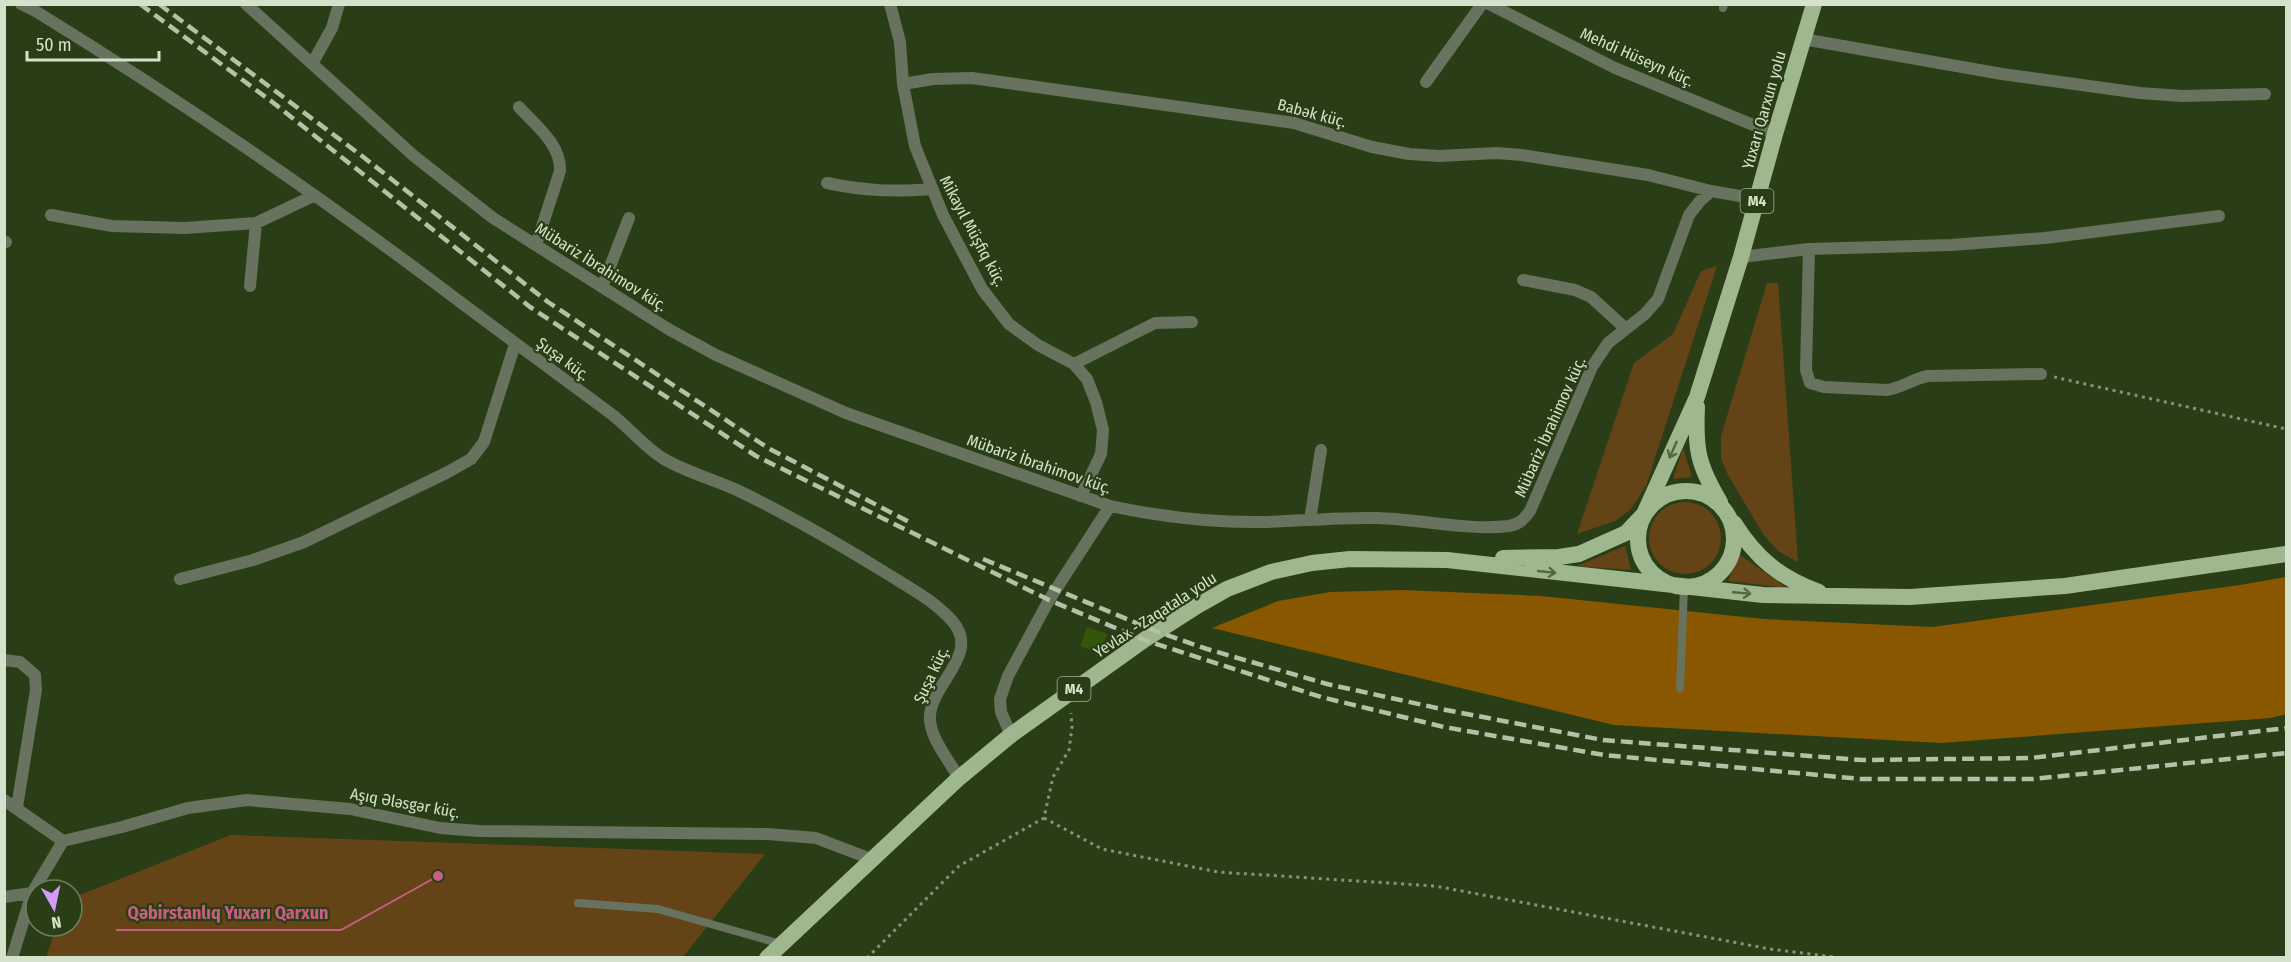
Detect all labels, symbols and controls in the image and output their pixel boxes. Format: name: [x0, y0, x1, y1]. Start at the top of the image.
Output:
street label: Mehdi Hüseyn küç.: [1577, 23, 1697, 91]
scale bar: [27, 24, 159, 62]
text: 50 m: [36, 34, 72, 56]
street label: Yuxarı Qarxun yolu: [1738, 49, 1790, 171]
street label: Babək küç.: [1276, 95, 1348, 131]
street label: Mikayıl Müşfiq küç.: [936, 172, 1010, 290]
road number: M4: [1740, 189, 1774, 213]
street label: Mübariz İbrahimov küç.: [532, 219, 670, 315]
street label: Şuşa küç.: [533, 333, 593, 385]
street label: Mübariz İbrahimov küç.: [1511, 354, 1589, 500]
street label: Mübariz İbrahimov küç.: [964, 430, 1114, 498]
one-way arrow: [1667, 441, 1678, 459]
one-way arrow: [1537, 567, 1557, 578]
street label: Yevlax - Zaqatala yolu: [1090, 568, 1220, 662]
one-way arrow: [1731, 588, 1751, 599]
street label: Şuşa küç.: [910, 643, 952, 707]
road number: M4: [1058, 677, 1090, 701]
street label: Aşıq Ələsgər küç.: [349, 784, 461, 822]
north arrow: [24, 878, 84, 938]
callout: Qəbirstanlıq Yuxarı Qarxun: [116, 894, 341, 930]
text: Qəbirstanlıq Yuxarı Qarxun: [128, 902, 328, 924]
text: N: [50, 912, 62, 932]

